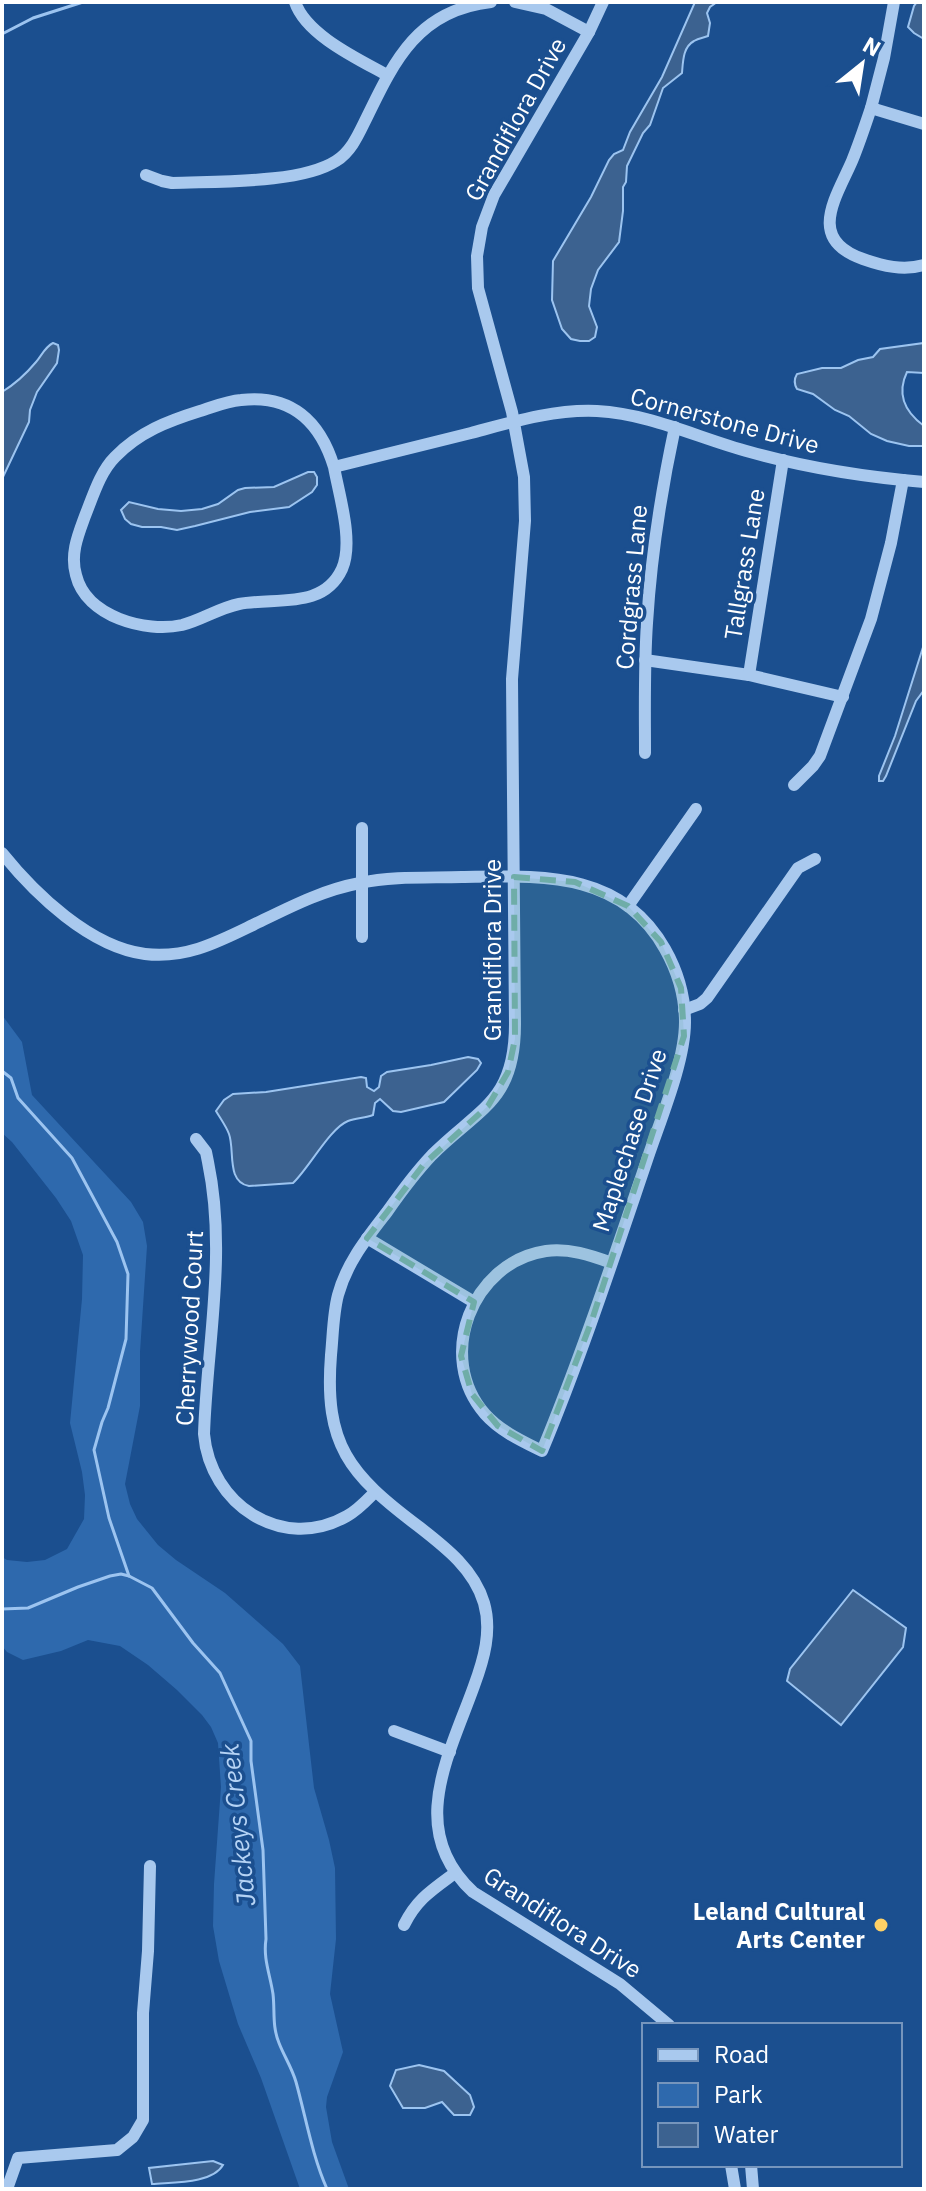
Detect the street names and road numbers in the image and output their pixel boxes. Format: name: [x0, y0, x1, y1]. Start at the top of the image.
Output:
street label: Grandiflora Drive: [457, 31, 573, 207]
street label: Cornerstone Drive: [627, 379, 823, 461]
street label: Tallgrass Lane: [716, 486, 772, 642]
street label: Cordgrass Lane: [608, 503, 654, 671]
street label: Grandiflora Drive: [476, 859, 508, 1041]
street label: Maplechase Drive: [584, 1044, 674, 1236]
street label: Cherrywood Court: [168, 1229, 210, 1427]
street label: Grandiflora Drive: [478, 1859, 648, 1985]

